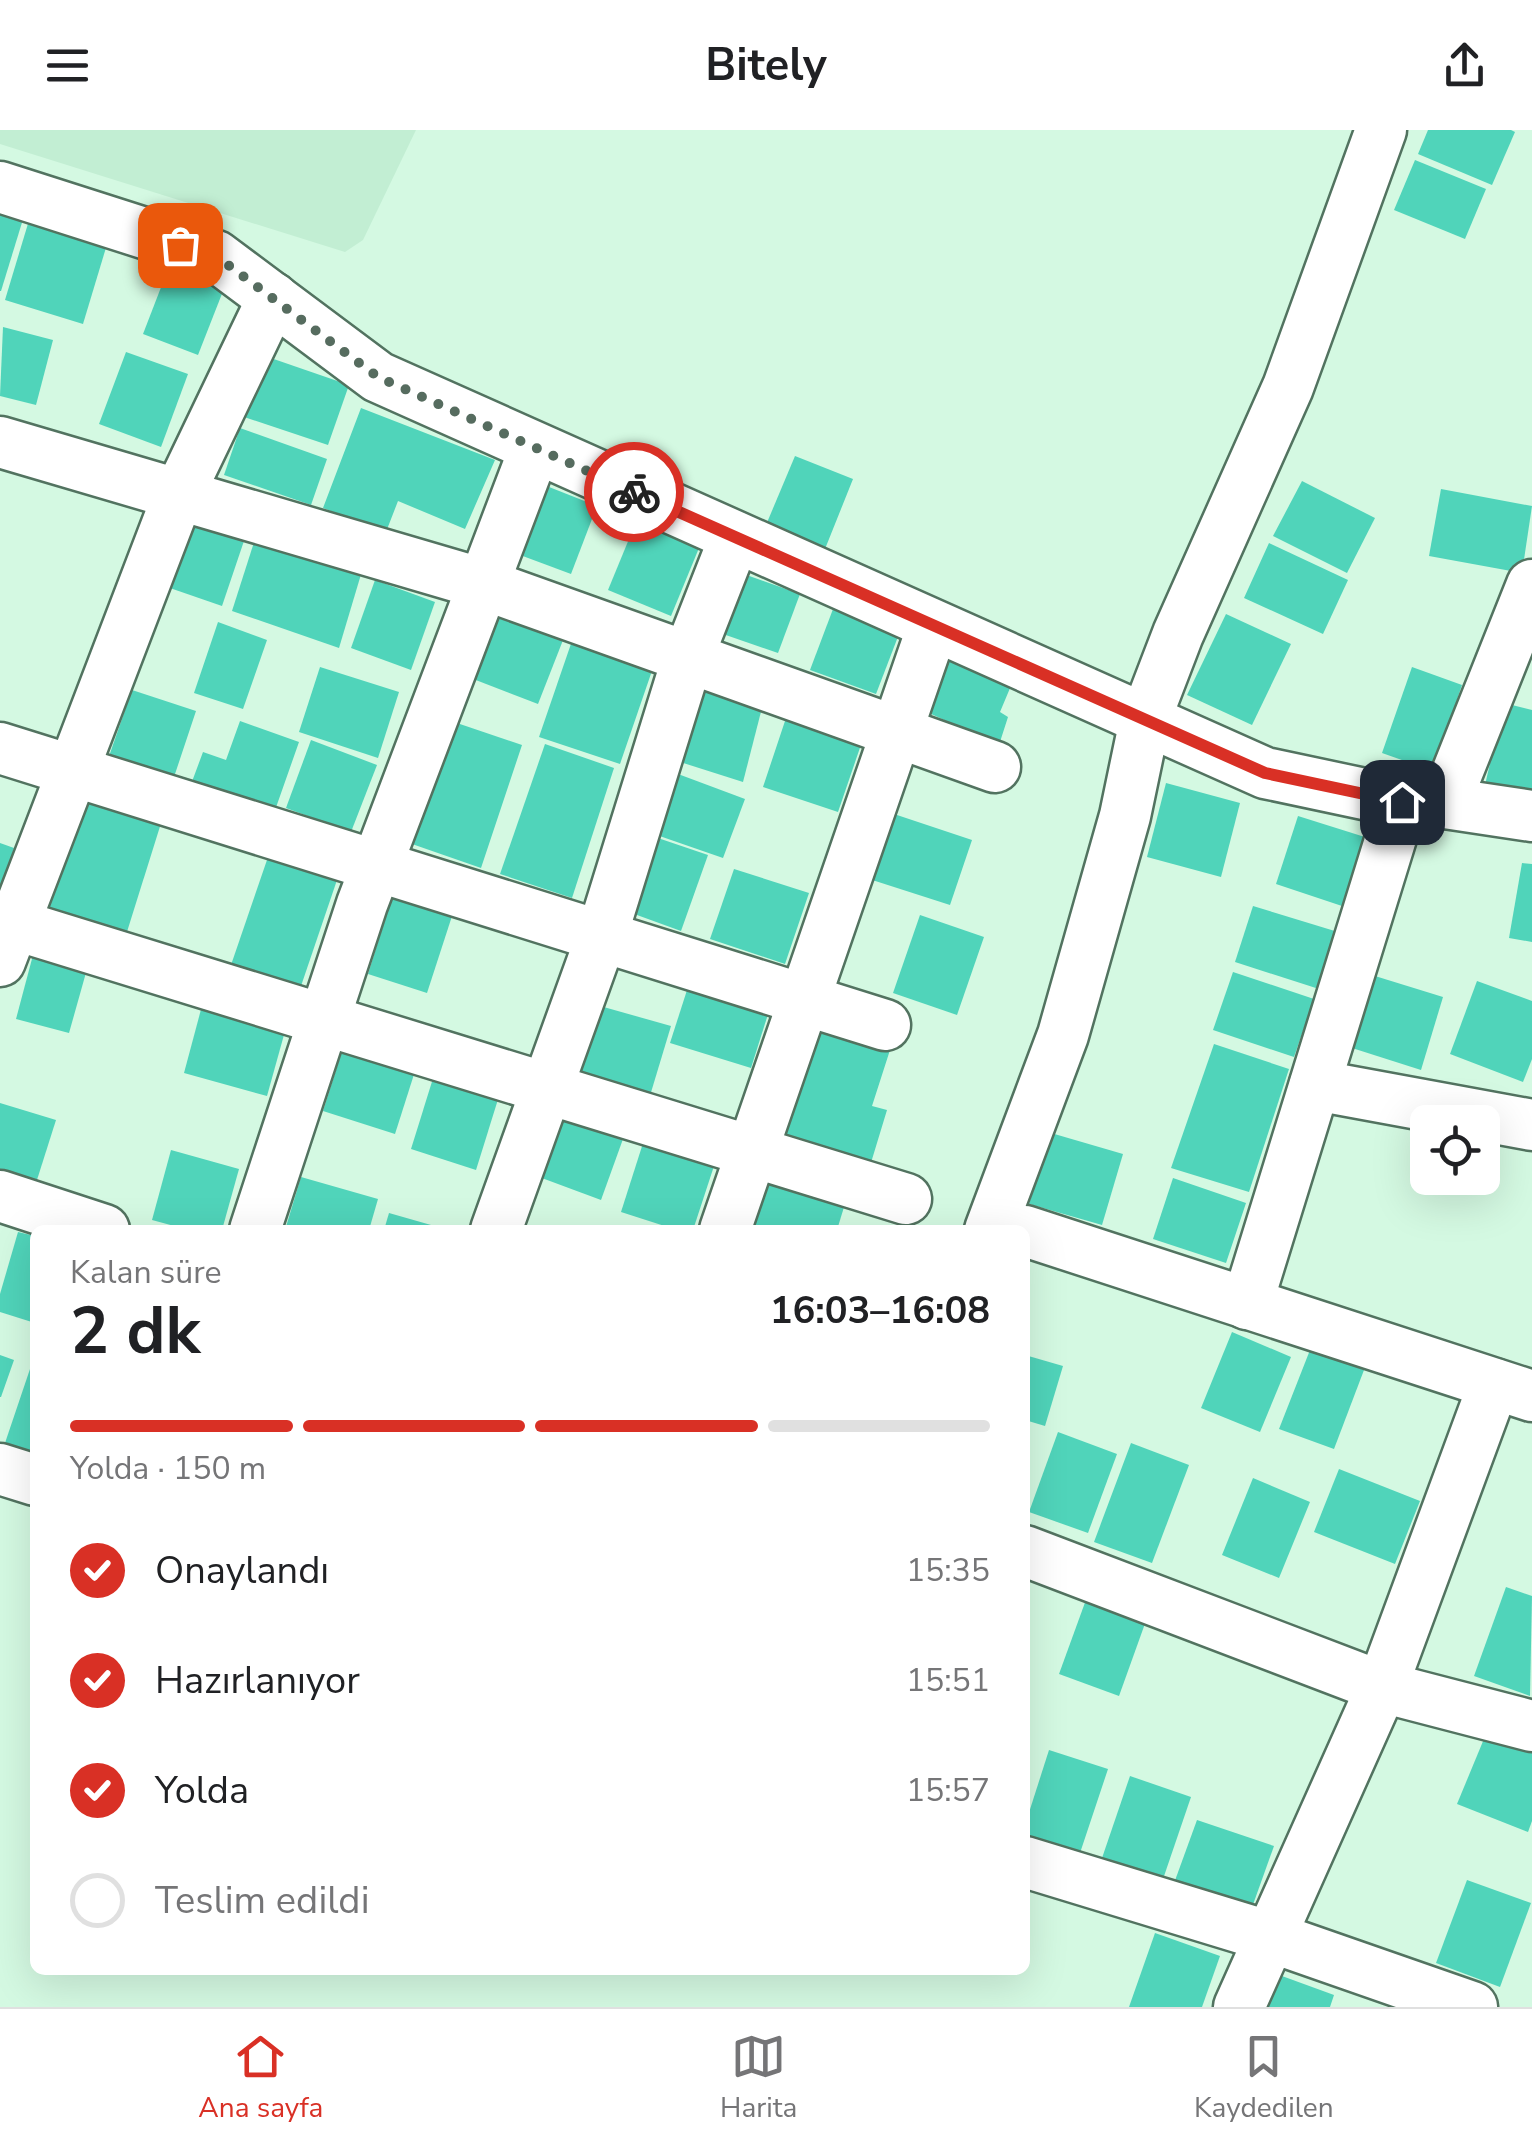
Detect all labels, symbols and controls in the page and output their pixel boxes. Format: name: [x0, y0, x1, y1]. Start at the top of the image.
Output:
text: Bitely: [705, 35, 827, 96]
icon: menu: [40, 38, 95, 93]
icon: share: [1437, 38, 1492, 93]
pin: [138, 203, 223, 288]
icon: bag: [153, 218, 208, 273]
courier: [584, 442, 684, 542]
icon: bike: [607, 465, 662, 520]
pin: [1360, 760, 1445, 845]
icon: home: [1375, 775, 1430, 830]
map controls: [1410, 1105, 1500, 1195]
button: locate: [1410, 1105, 1500, 1195]
text: Kalan süre: [70, 1251, 221, 1294]
text: 16:03–16:08: [770, 1285, 990, 1336]
text: 2 dk: [70, 1287, 200, 1376]
text: Yolda · 150 m: [70, 1447, 266, 1490]
icon: check: [70, 1543, 125, 1598]
text: Onaylandı: [155, 1545, 329, 1596]
text: 15:35: [906, 1549, 990, 1592]
icon: check: [70, 1653, 125, 1708]
text: Hazırlanıyor: [155, 1655, 360, 1706]
text: 15:51: [906, 1659, 990, 1702]
icon: check: [70, 1763, 125, 1818]
text: Yolda: [155, 1765, 249, 1816]
text: 15:57: [906, 1769, 990, 1812]
text: Teslim edildi: [155, 1875, 370, 1926]
tab: Ana sayfa: [198, 2029, 323, 2127]
tab: Harita: [720, 2029, 797, 2127]
tab: Kaydedilen: [1194, 2029, 1334, 2127]

